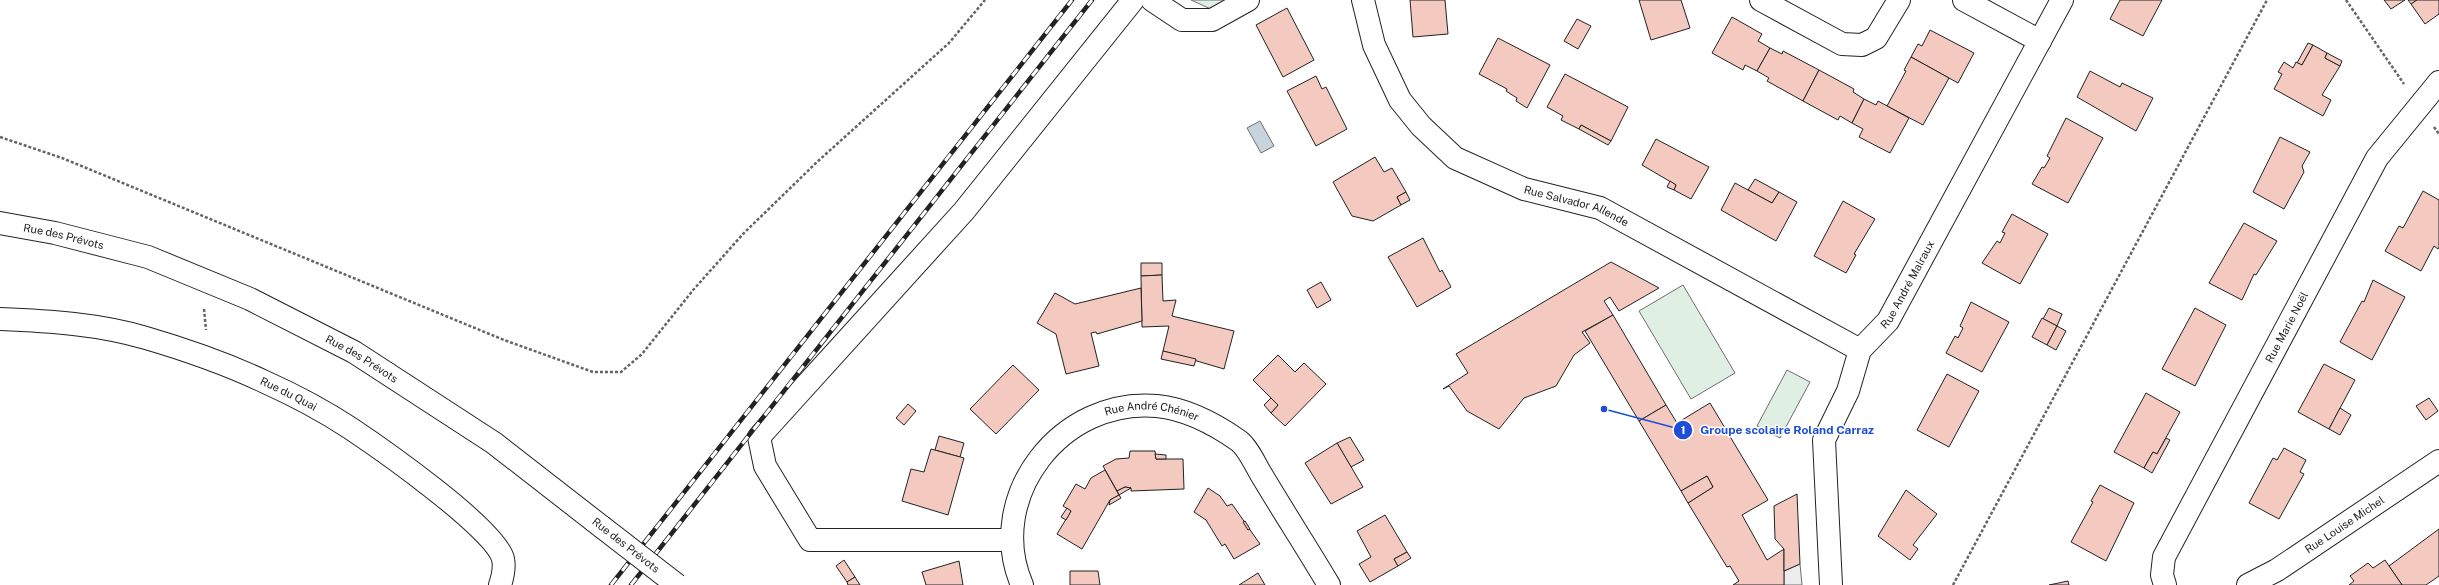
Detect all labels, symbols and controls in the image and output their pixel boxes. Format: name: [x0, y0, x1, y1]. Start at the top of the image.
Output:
street label: Rue Salvador Allende: [1523, 183, 1631, 228]
street label: Rue des Prévots: [23, 221, 105, 251]
street label: Rue André Malraux: [1878, 239, 1936, 331]
street label: Rue Marie Noël: [2263, 290, 2310, 365]
street label: Rue des Prévots: [324, 333, 400, 385]
street label: Rue du Quai: [258, 375, 319, 413]
street label: Rue André Chénier: [1103, 399, 1201, 423]
callout: Groupe scolaire Roland Carraz: [1673, 418, 1882, 442]
text: 1: [1680, 423, 1686, 437]
text: Groupe scolaire Roland Carraz: [1700, 423, 1874, 437]
street label: Rue Louise Michel: [2303, 494, 2386, 556]
street label: Rue des Prévots: [590, 515, 662, 575]

